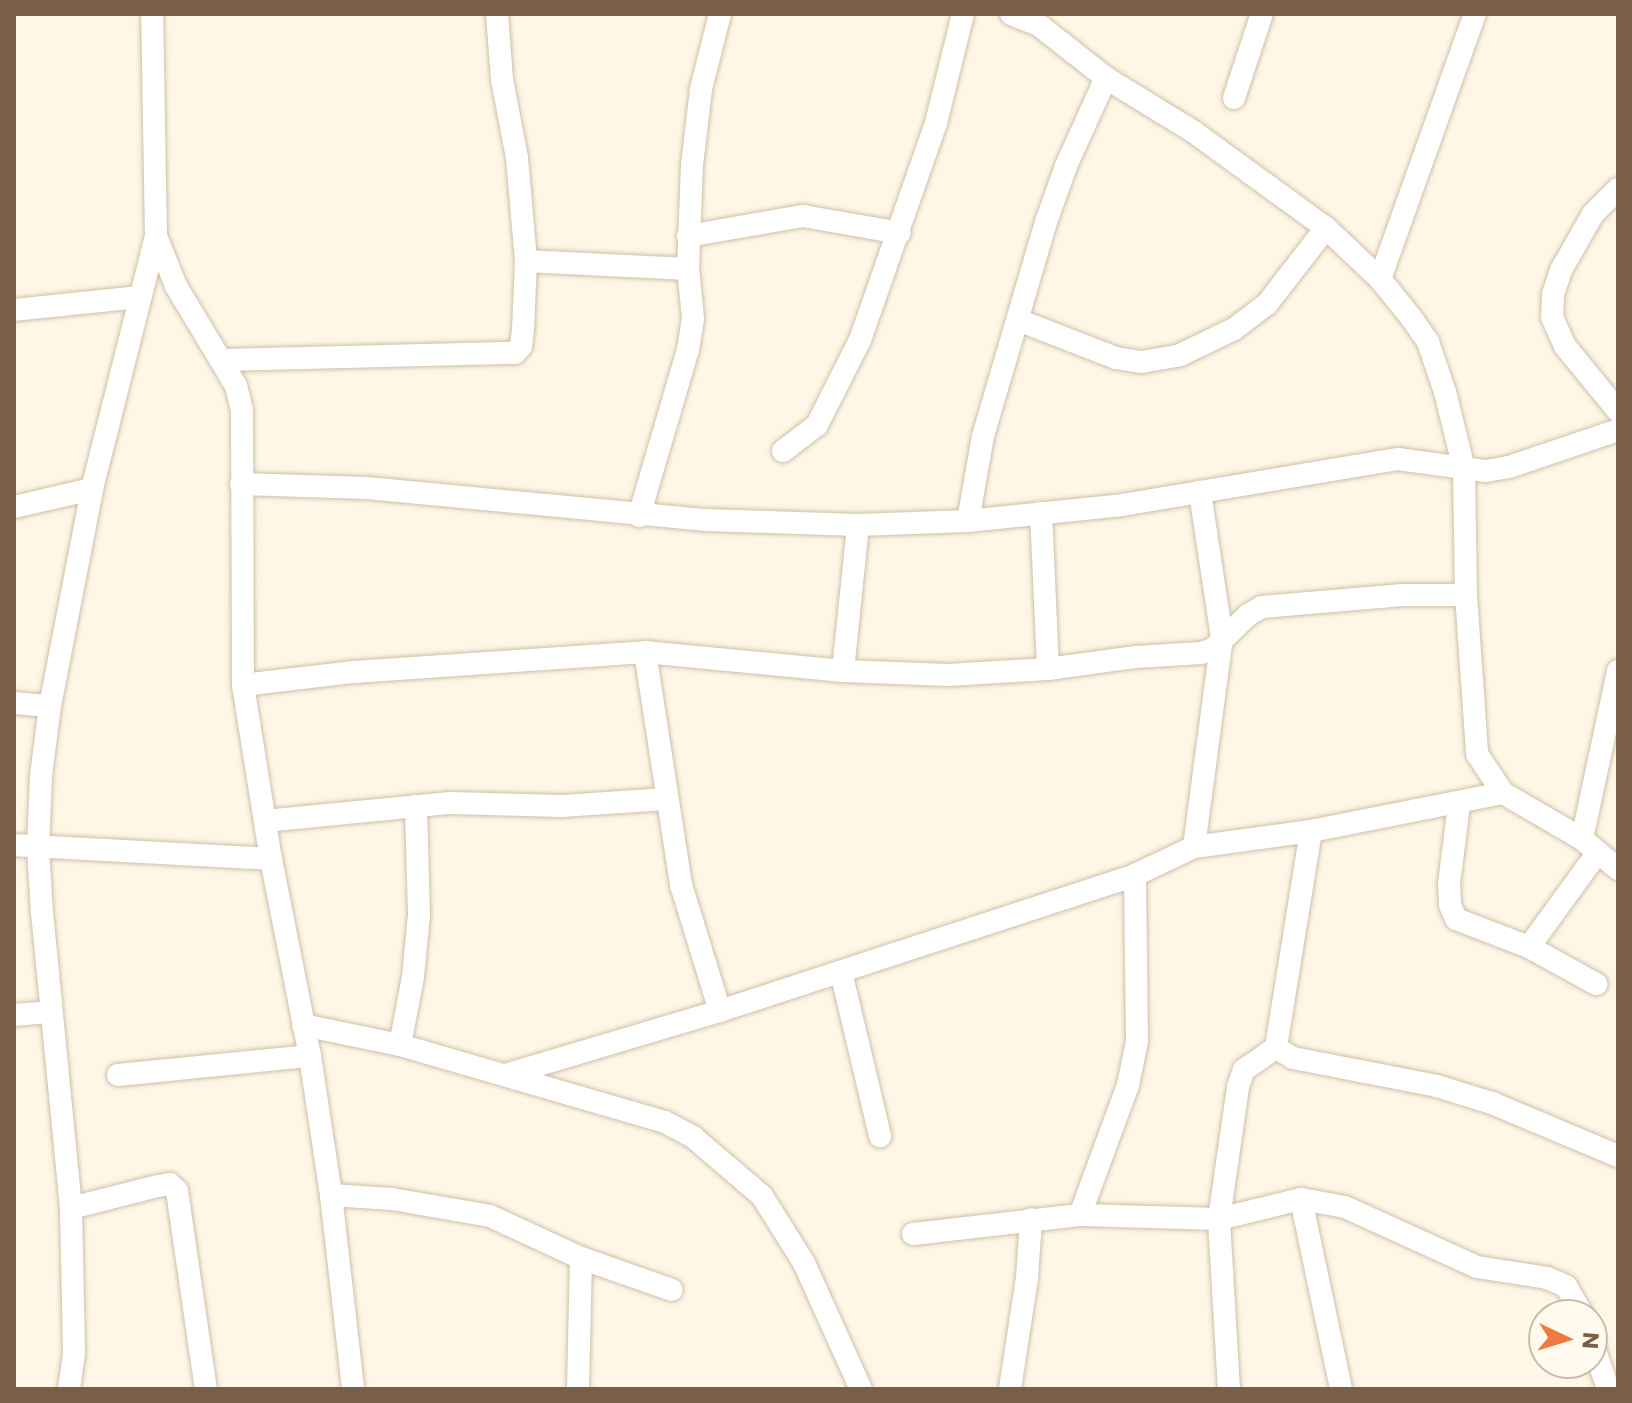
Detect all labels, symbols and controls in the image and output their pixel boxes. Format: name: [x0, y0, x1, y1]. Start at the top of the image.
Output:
north arrow: [1528, 1299, 1608, 1379]
text: N: [1574, 1331, 1606, 1350]

